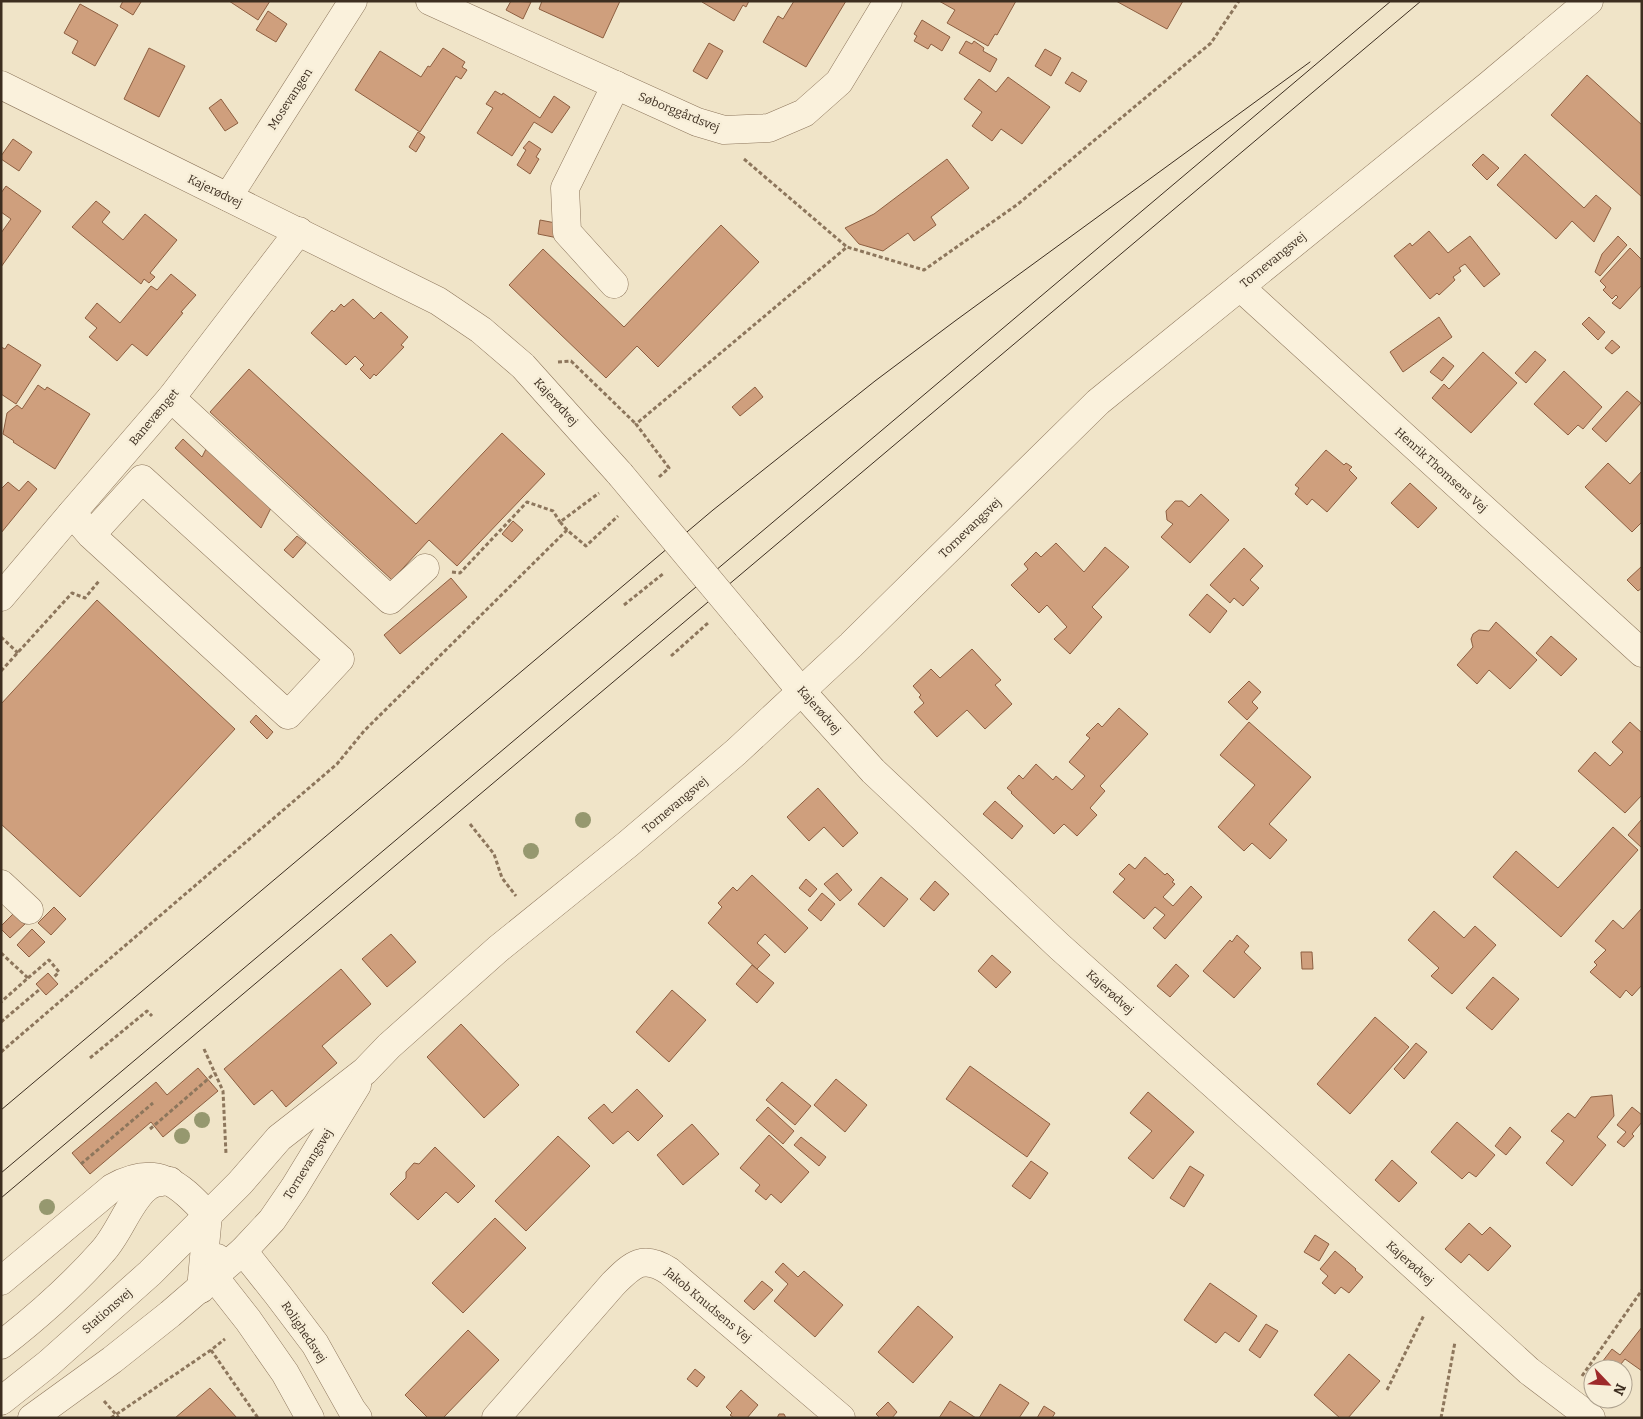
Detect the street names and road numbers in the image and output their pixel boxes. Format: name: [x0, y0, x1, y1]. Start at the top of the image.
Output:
street label: Mosevangen: [265, 65, 315, 132]
street label: Søborggårdsvej: [636, 89, 722, 135]
street label: Kajerødvej: [185, 172, 245, 210]
street label: Tornevangsvej: [1237, 229, 1309, 291]
street label: Kajerødvej: [531, 375, 581, 429]
street label: Banevænget: [126, 385, 182, 448]
street label: Henrik Thomsens Vej: [1392, 425, 1490, 515]
street label: Tornevangsvej: [936, 495, 1004, 561]
street label: Kajerødvej: [794, 683, 844, 737]
street label: Tornevangsvej: [640, 774, 710, 836]
street label: Kajerødvej: [1083, 967, 1137, 1017]
street label: Tornevangsvej: [281, 1126, 335, 1202]
street label: Kajerødvej: [1383, 1238, 1437, 1288]
street label: Jakob Knudsens Vej: [661, 1264, 754, 1345]
street label: Stationsvej: [79, 1286, 135, 1336]
street label: Rolighedsvej: [278, 1299, 330, 1365]

